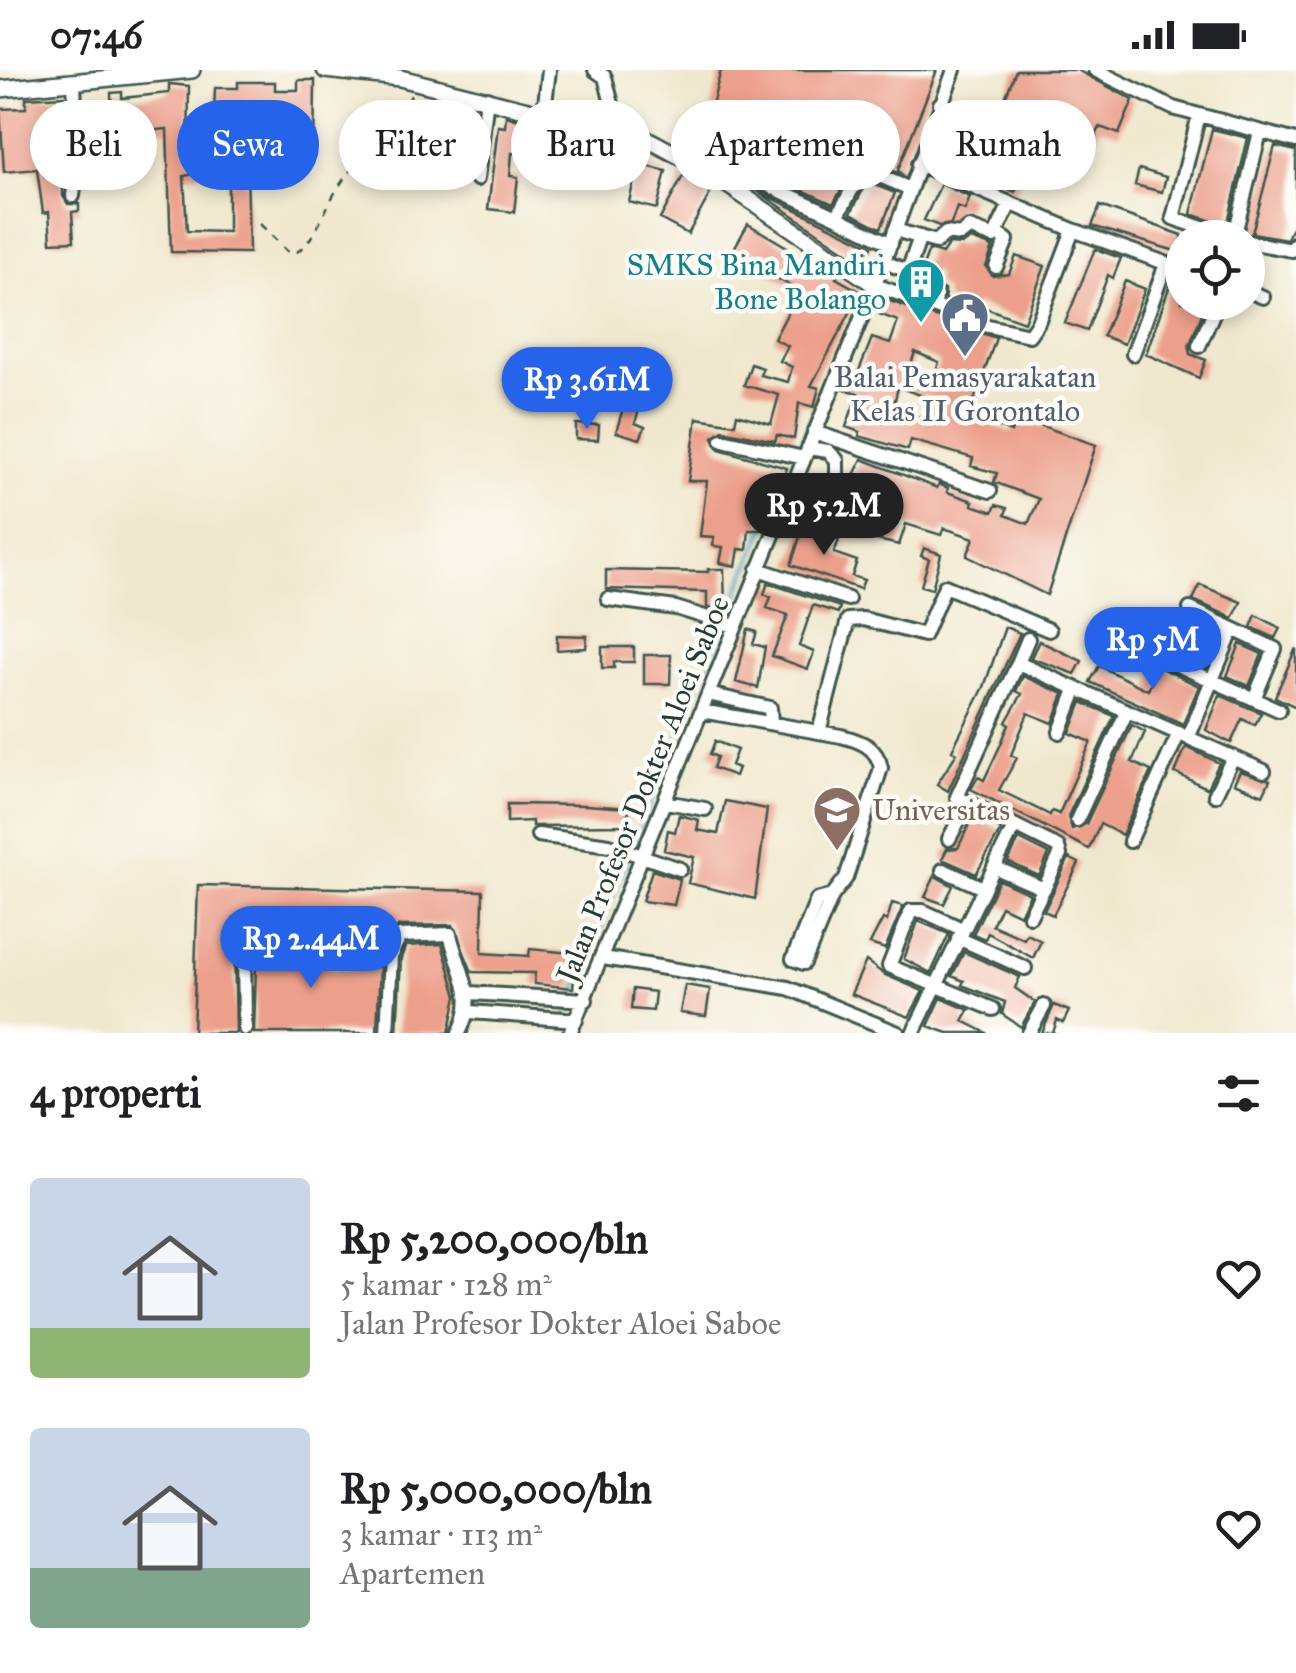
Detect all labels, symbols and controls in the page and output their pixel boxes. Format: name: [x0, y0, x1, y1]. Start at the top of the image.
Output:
text: 07:46: [50, 12, 143, 58]
chip: Beli: [30, 100, 157, 190]
chip: Sewa: [177, 100, 319, 190]
chip: Filter: [339, 100, 491, 190]
chip: Baru: [511, 100, 651, 190]
chip: Apartemen: [671, 100, 900, 190]
chip: Rumah: [920, 100, 1096, 190]
map controls: [1165, 220, 1265, 320]
button: locate: [1165, 220, 1265, 320]
place label: SMKS Bina Mandiri Bone Bolango: [627, 247, 886, 317]
building icon: SMKS Bina Mandiri Bone Bolango: [895, 256, 947, 324]
public building icon: Balai Pemasyarakatan Kelas II Gorontalo: [939, 290, 991, 358]
pin: Rp 3.61M: [484, 347, 690, 432]
place label: Balai Pemasyarakatan Kelas II Gorontalo: [834, 359, 1096, 429]
text: Rp 3.61M: [524, 360, 650, 399]
pin: Rp 5.2M: [732, 473, 916, 558]
text: Rp 5.2M: [767, 486, 881, 525]
street label: Jalan Profesor Dokter Aloei Saboe: [548, 590, 737, 990]
pin: Rp 5M: [1083, 607, 1223, 692]
text: Rp 5M: [1106, 620, 1200, 659]
school or university icon: Universitas: [811, 784, 863, 852]
place label: Universitas: [872, 792, 1010, 828]
pin: Rp 2.44M: [208, 906, 414, 991]
text: Rp 2.44M: [242, 919, 380, 958]
icon: filters: [1211, 1066, 1266, 1121]
text: 4 properti: [30, 1067, 201, 1119]
text: Rp 5,200,000/bln: [340, 1213, 648, 1265]
icon: home: [110, 1218, 230, 1338]
icon: heart: [1211, 1251, 1266, 1306]
text: 5 kamar · 128 m²: [340, 1265, 552, 1304]
text: Jalan Profesor Dokter Aloei Saboe: [340, 1304, 781, 1343]
text: Rp 5,000,000/bln: [340, 1463, 652, 1515]
icon: home: [110, 1468, 230, 1588]
icon: heart: [1211, 1501, 1266, 1556]
text: 3 kamar · 113 m²: [340, 1515, 542, 1554]
text: Apartemen: [340, 1554, 485, 1593]

